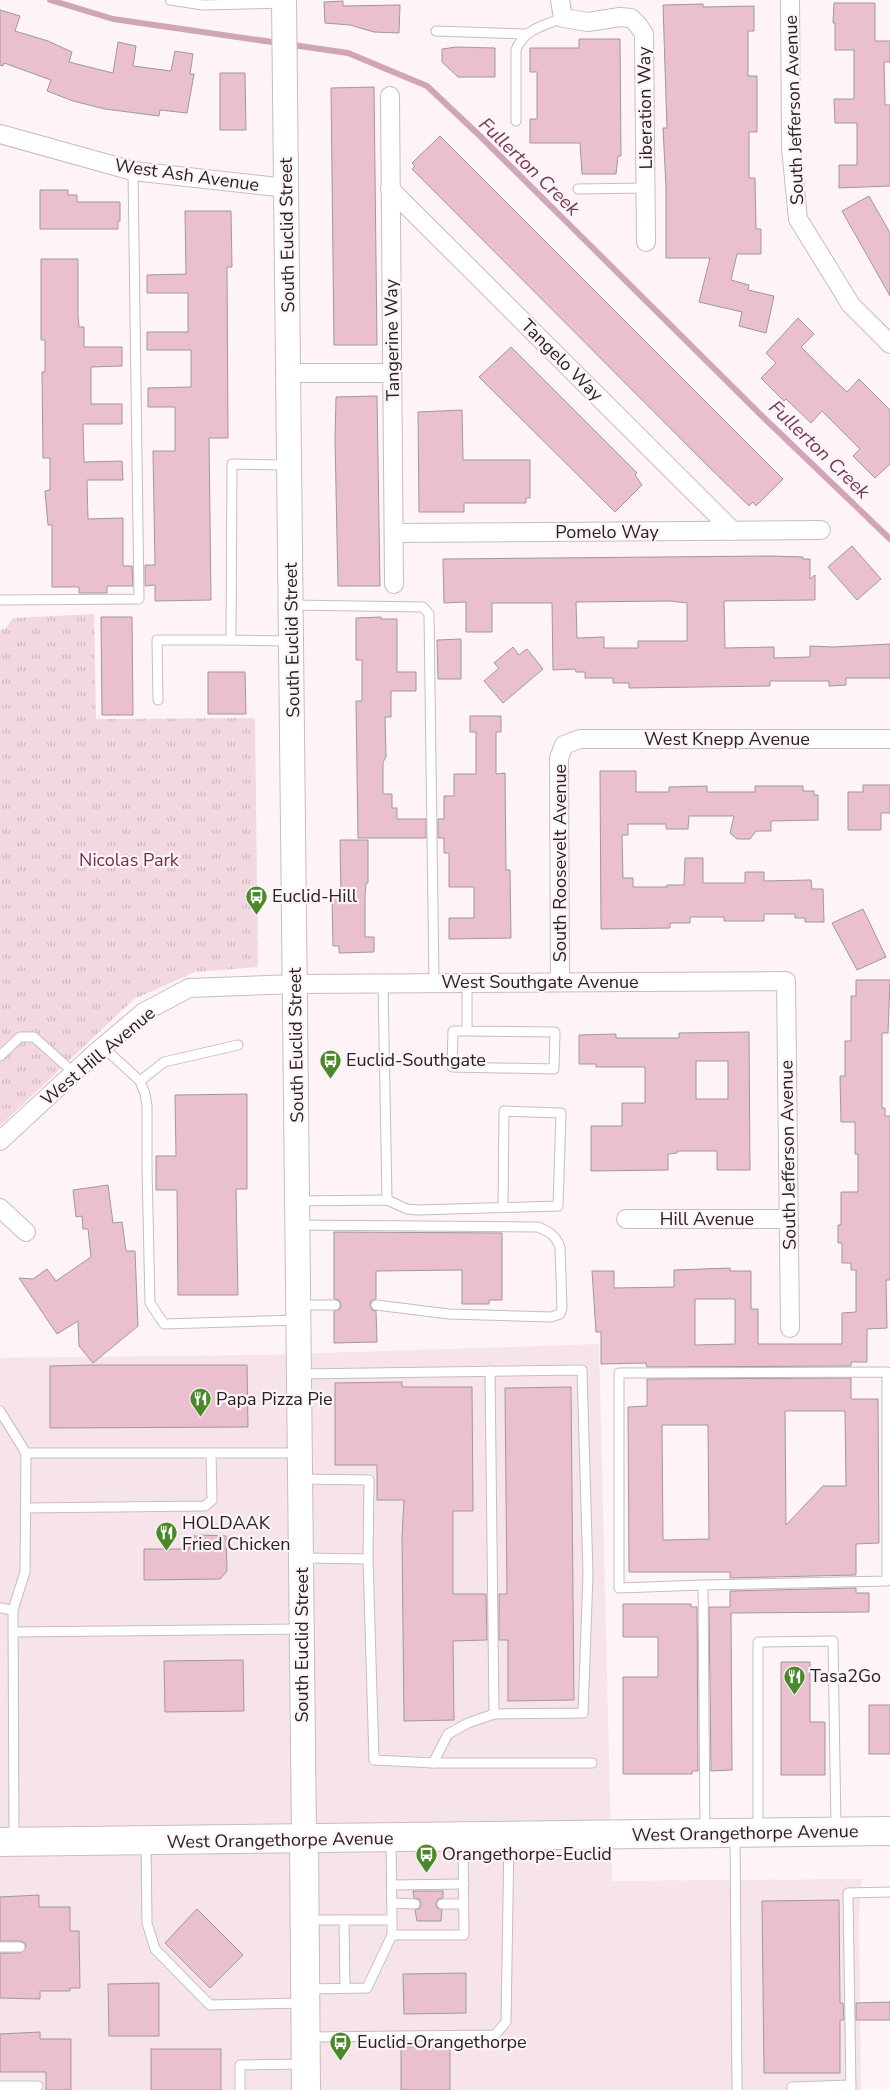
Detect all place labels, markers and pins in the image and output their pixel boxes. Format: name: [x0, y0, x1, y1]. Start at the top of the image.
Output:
bus stop icon: Euclid-Hill: [244, 884, 268, 915]
place label: Euclid-Hill: [272, 884, 358, 908]
bus stop icon: Euclid-Southgate: [318, 1048, 342, 1079]
place label: Euclid-Southgate: [346, 1048, 486, 1072]
restaurant icon: Papa Pizza Pie: [188, 1387, 212, 1418]
place label: Papa Pizza Pie: [216, 1387, 333, 1411]
place label: HOLDAAK Fried Chicken: [182, 1511, 290, 1556]
restaurant icon: HOLDAAK Fried Chicken: [154, 1521, 178, 1552]
restaurant icon: Tasa2Go: [782, 1664, 806, 1695]
place label: Tasa2Go: [810, 1664, 881, 1688]
bus stop icon: Orangethorpe-Euclid: [414, 1842, 438, 1873]
place label: Orangethorpe-Euclid: [442, 1842, 612, 1866]
bus stop icon: Euclid-Orangethorpe: [329, 2030, 353, 2061]
place label: Euclid-Orangethorpe: [357, 2030, 527, 2054]

